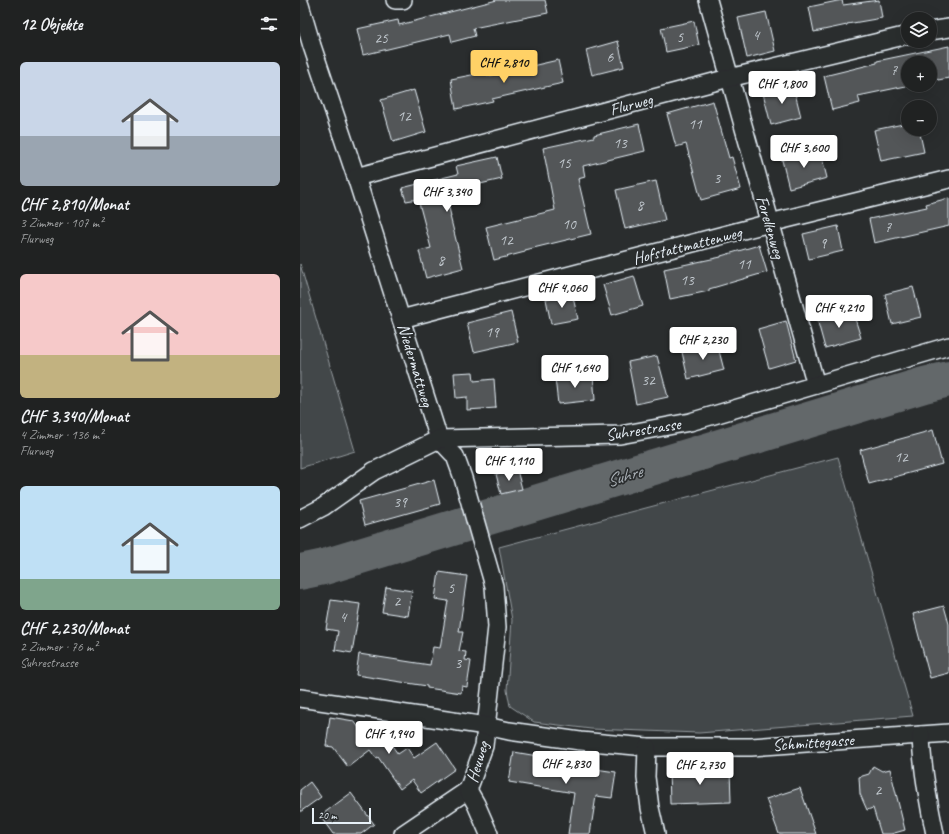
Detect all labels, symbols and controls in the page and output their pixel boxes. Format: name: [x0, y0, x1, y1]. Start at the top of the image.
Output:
map controls: [901, 12, 937, 136]
button: layers: [901, 12, 937, 48]
icon: filters: [258, 13, 280, 35]
text: 12 Objekte: [20, 14, 83, 35]
house number: 4: [753, 26, 761, 45]
house number: 5: [677, 28, 685, 47]
house number: 25: [374, 29, 389, 48]
house number: 6: [607, 48, 615, 67]
pin: CHF 2,810: [458, 50, 550, 84]
text: CHF 2,810: [480, 55, 528, 71]
button: +: [901, 56, 937, 92]
house number: 7: [891, 61, 899, 80]
pin: CHF 1,800: [736, 71, 828, 105]
text: CHF 1,800: [758, 76, 806, 92]
icon: home: [114, 88, 186, 160]
street label: Flurweg: [607, 88, 656, 120]
button: −: [901, 100, 937, 136]
house number: 12: [397, 107, 412, 126]
house number: 11: [688, 115, 703, 134]
house number: 13: [613, 134, 628, 153]
pin: CHF 3,600: [758, 135, 850, 169]
text: CHF 3,600: [779, 140, 829, 156]
house number: 15: [557, 154, 572, 173]
house number: 3: [714, 169, 722, 188]
pin: CHF 3,340: [401, 179, 493, 213]
text: CHF 3,340: [423, 184, 471, 200]
street label: Forellenweg: [752, 193, 790, 262]
text: CHF 2,810/Monat: [20, 194, 129, 215]
house number: 8: [637, 196, 645, 215]
text: 3 Zimmer · 107 m²: [20, 215, 103, 231]
house number: 10: [562, 215, 577, 234]
house number: 7: [885, 218, 893, 237]
street label: Hofstattmattenweg: [631, 221, 746, 269]
text: Flurweg: [20, 231, 53, 247]
house number: 12: [499, 231, 514, 250]
house number: 9: [820, 234, 828, 253]
house number: 8: [438, 251, 446, 270]
house number: 11: [737, 255, 752, 274]
house number: 13: [680, 271, 695, 290]
pin: CHF 4,060: [516, 275, 608, 309]
text: CHF 4,060: [537, 280, 587, 296]
pin: CHF 4,210: [793, 295, 885, 329]
icon: home: [114, 300, 186, 372]
text: CHF 4,210: [815, 300, 863, 316]
street label: Niedermattweg: [393, 321, 438, 410]
house number: 19: [485, 323, 500, 342]
pin: CHF 2,230: [657, 327, 749, 361]
text: CHF 2,230: [679, 332, 727, 348]
pin: CHF 1,640: [529, 355, 621, 389]
text: CHF 1,640: [550, 360, 600, 376]
house number: 32: [641, 371, 656, 390]
text: CHF 3,340/Monat: [20, 406, 129, 427]
street label: Suhrestrasse: [604, 413, 683, 446]
text: 4 Zimmer · 136 m²: [20, 427, 103, 443]
text: Flurweg: [20, 443, 53, 459]
pin: CHF 1,110: [463, 448, 555, 482]
house number: 12: [894, 448, 909, 467]
text: CHF 1,110: [485, 453, 533, 469]
water label: Suhre: [604, 459, 647, 492]
house number: 39: [393, 493, 408, 512]
icon: home: [114, 512, 186, 584]
house number: 5: [448, 579, 456, 598]
house number: 2: [394, 592, 402, 611]
house number: 4: [340, 608, 348, 627]
text: CHF 2,230/Monat: [20, 618, 129, 639]
text: 2 Zimmer · 76 m²: [20, 639, 97, 655]
house number: 3: [455, 654, 463, 673]
text: Suhrestrasse: [20, 655, 78, 671]
pin: CHF 1,940: [343, 721, 435, 755]
text: CHF 1,940: [365, 726, 413, 742]
street label: Schmittegasse: [772, 729, 856, 756]
street label: Heuweg: [461, 737, 494, 785]
pin: CHF 2,830: [520, 751, 612, 785]
pin: CHF 2,730: [654, 752, 746, 786]
text: CHF 2,830: [542, 756, 590, 772]
text: CHF 2,730: [676, 757, 724, 773]
house number: 2: [875, 781, 883, 800]
scale bar: [312, 806, 371, 825]
text: 20 m: [318, 808, 337, 822]

